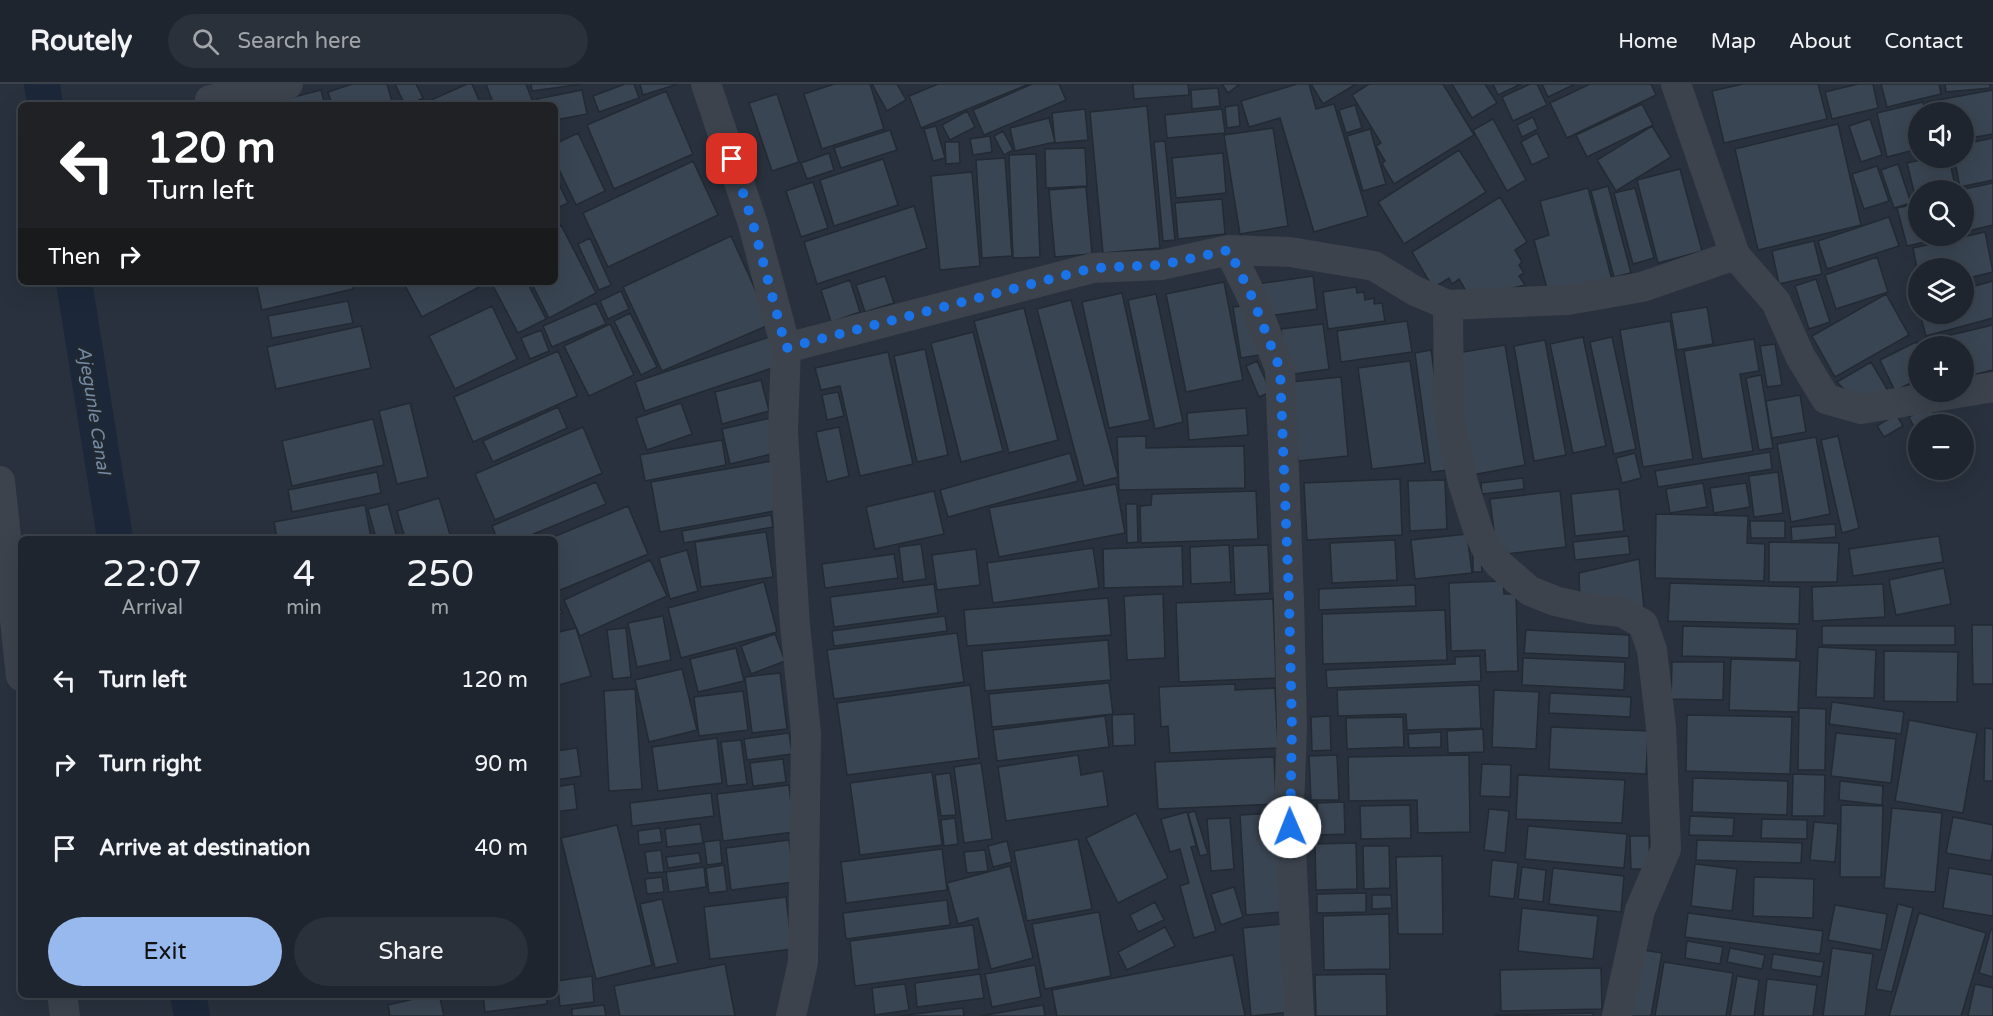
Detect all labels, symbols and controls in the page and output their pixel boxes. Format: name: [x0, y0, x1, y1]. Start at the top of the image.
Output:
search box: [168, 14, 588, 68]
text: Routely: [30, 24, 132, 58]
icon: search: [189, 25, 222, 58]
text: Search here: [237, 28, 361, 54]
text: Home: [1618, 29, 1678, 54]
text: Map: [1711, 29, 1756, 54]
text: About: [1789, 29, 1851, 54]
text: Contact: [1884, 29, 1963, 54]
map controls: [1908, 102, 1974, 480]
button: sound: [1908, 102, 1974, 168]
text: 120 m: [147, 123, 276, 174]
icon: left: [48, 126, 126, 204]
pin: [706, 133, 757, 184]
icon: arrive: [715, 142, 748, 175]
text: Turn left: [147, 174, 254, 207]
button: search: [1908, 180, 1974, 246]
icon: right: [113, 240, 146, 273]
text: Then: [48, 244, 101, 270]
button: layers: [1908, 258, 1974, 324]
button: +: [1908, 336, 1974, 402]
water label: Ajegunle Canal: [73, 345, 115, 478]
button: −: [1908, 414, 1974, 480]
text: 22:07: [102, 553, 202, 596]
text: 4: [293, 553, 315, 596]
text: 250: [406, 553, 474, 596]
text: Arrival: [121, 596, 183, 620]
text: min: [286, 596, 322, 620]
text: m: [431, 596, 449, 620]
icon: left: [48, 664, 81, 697]
text: Turn left: [99, 667, 187, 693]
text: 120 m: [461, 667, 528, 693]
icon: right: [48, 748, 81, 781]
text: Turn right: [99, 751, 201, 777]
text: 90 m: [474, 751, 528, 777]
position arrow: [1258, 795, 1322, 859]
icon: arrive: [48, 832, 81, 865]
text: Arrive at destination: [99, 835, 310, 861]
text: 40 m: [474, 835, 528, 861]
button: Exit: [48, 917, 282, 986]
button: Share: [294, 917, 528, 986]

